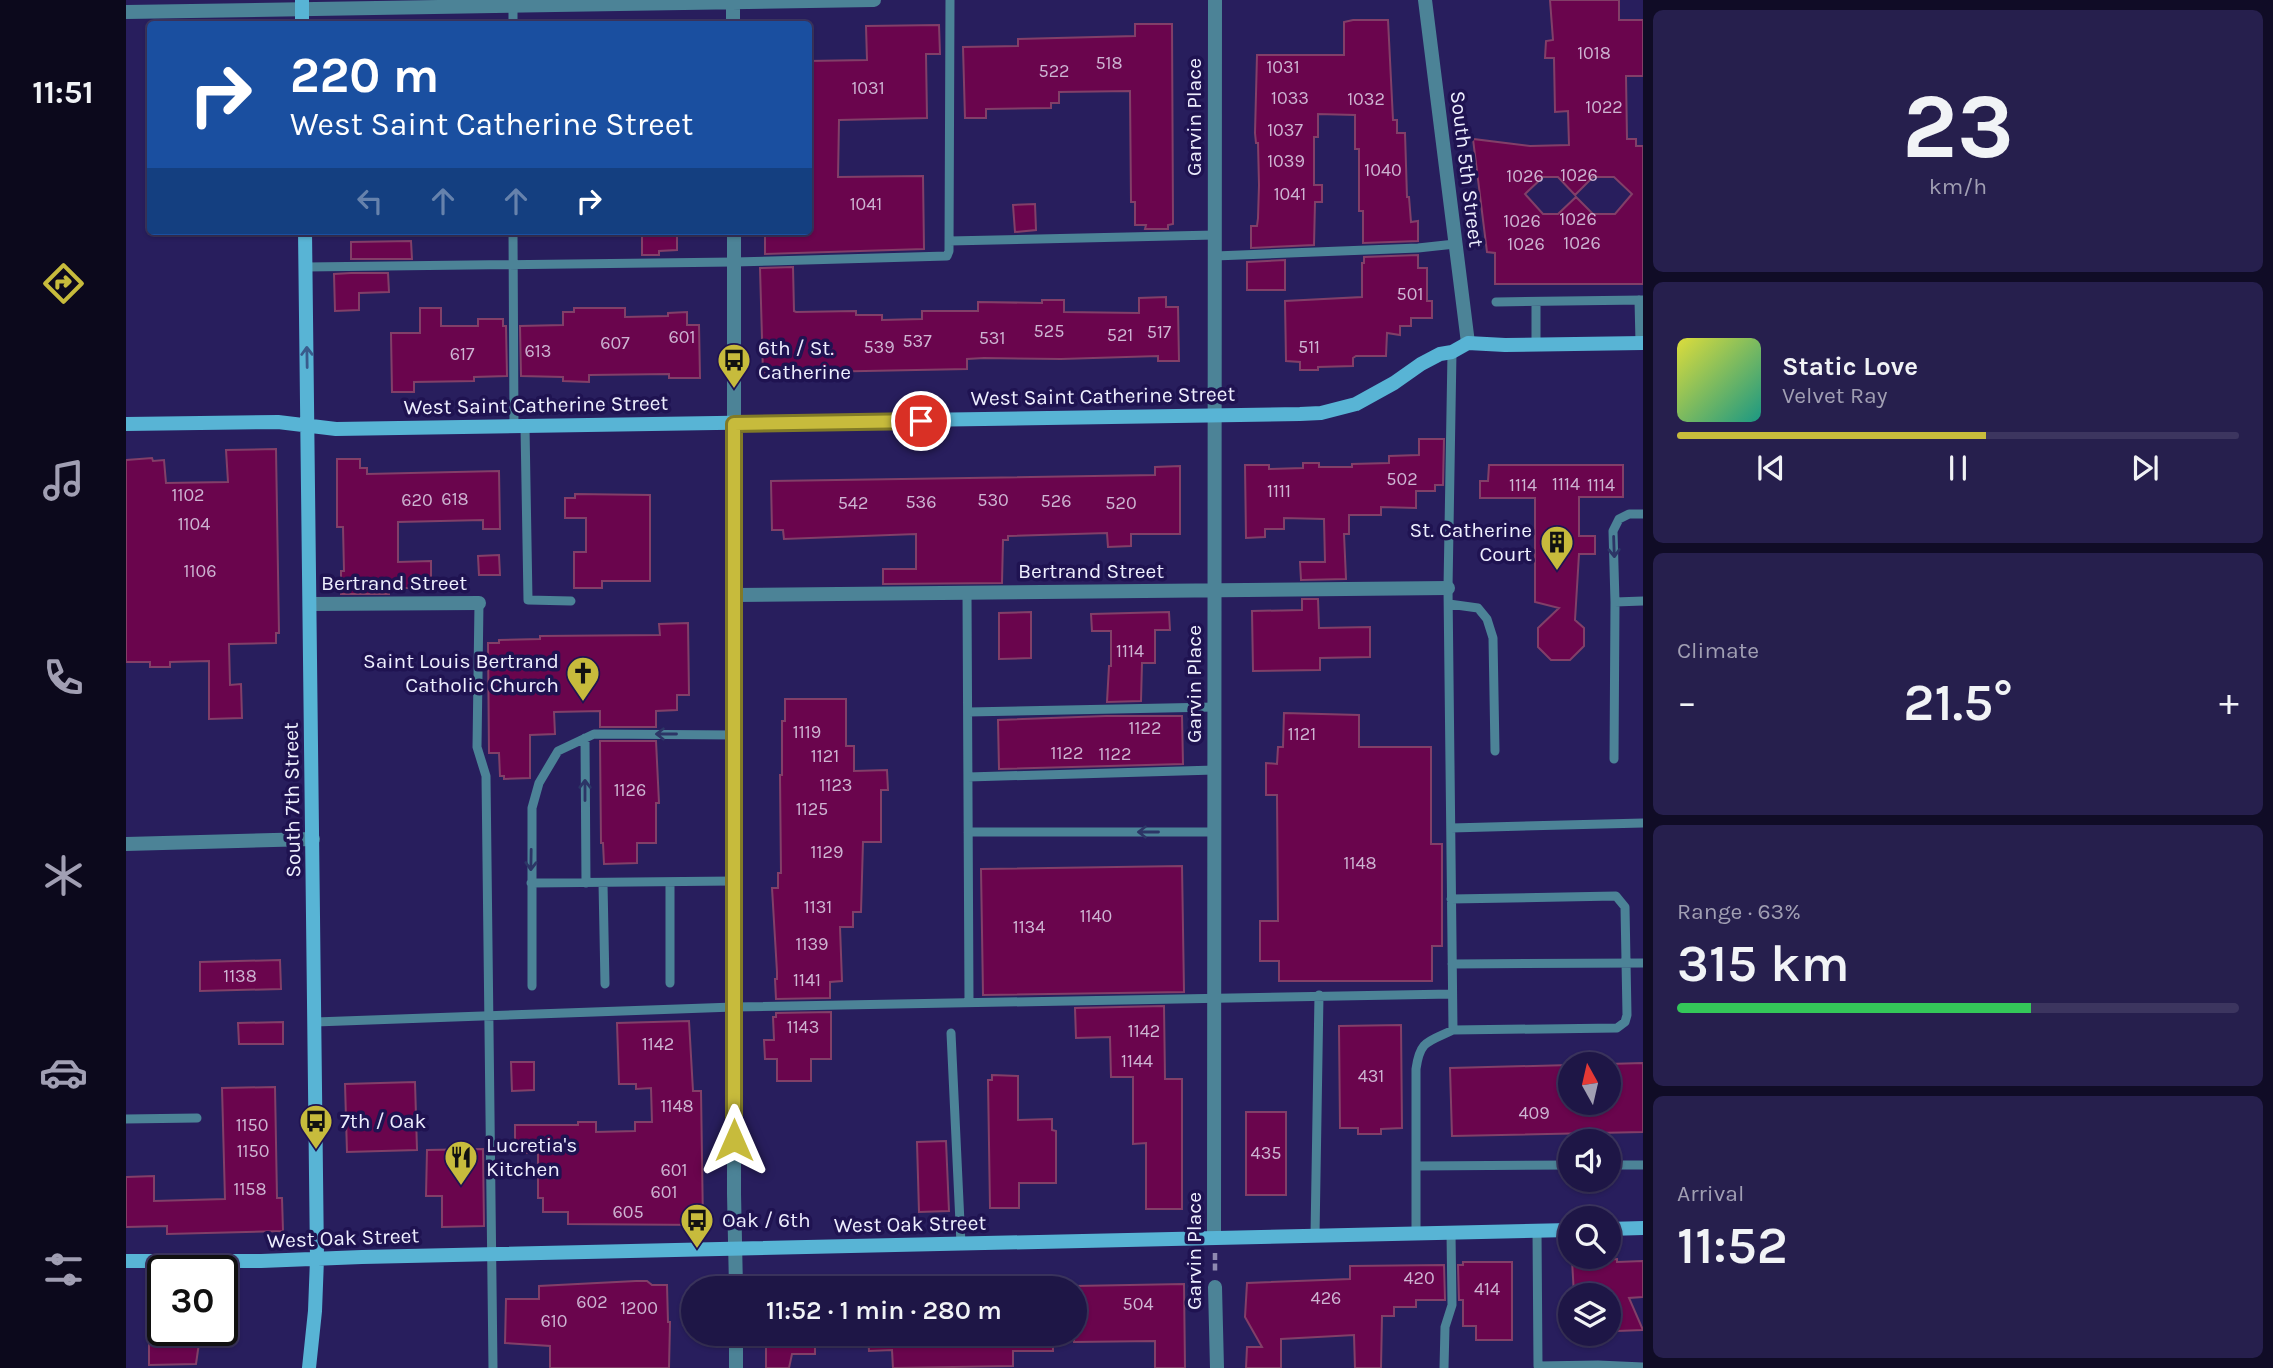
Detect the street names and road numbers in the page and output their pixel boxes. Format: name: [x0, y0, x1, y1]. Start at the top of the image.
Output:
street label: Garvin Place: [1182, 58, 1206, 176]
street label: South 5th Street: [1445, 89, 1489, 249]
street label: West Saint Catherine Street: [971, 382, 1236, 410]
street label: West Saint Catherine Street: [404, 391, 669, 419]
street label: Bertrand Street: [1018, 559, 1164, 583]
street label: Bertrand Street: [321, 571, 467, 595]
street label: Garvin Place: [1182, 625, 1206, 743]
street label: South 7th Street: [279, 722, 305, 878]
street label: Garvin Place: [1182, 1192, 1206, 1310]
street label: West Oak Street: [834, 1211, 986, 1237]
street label: West Oak Street: [266, 1223, 420, 1253]

